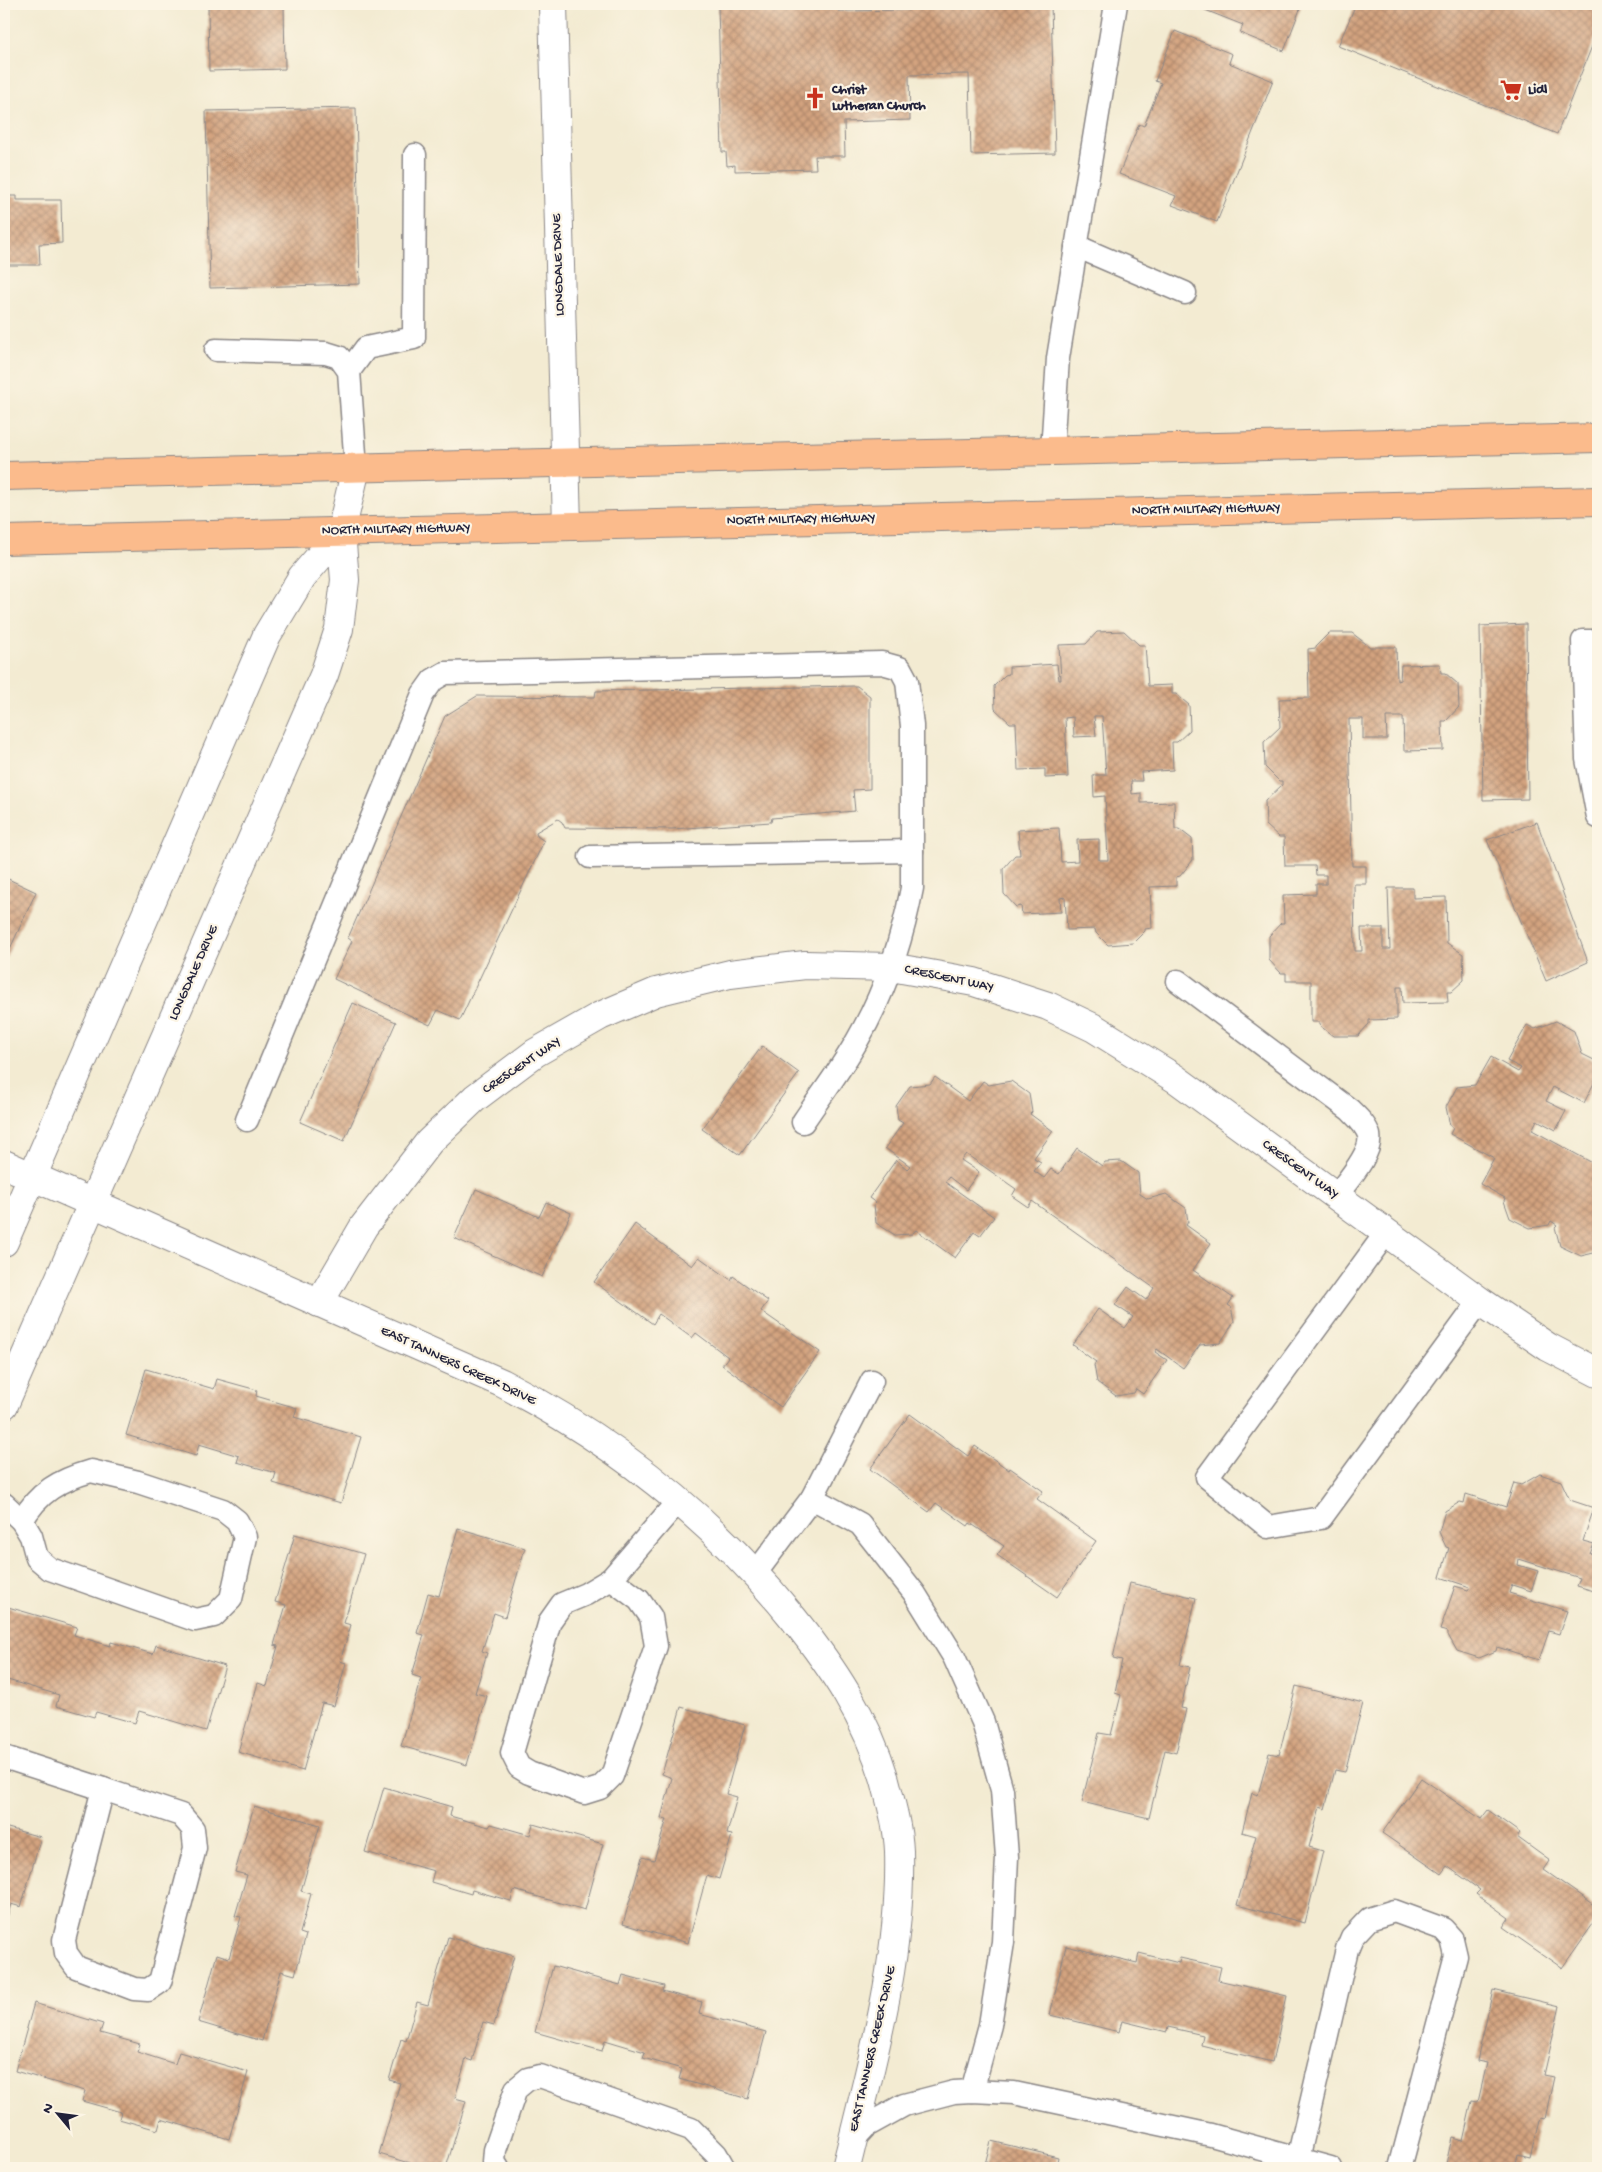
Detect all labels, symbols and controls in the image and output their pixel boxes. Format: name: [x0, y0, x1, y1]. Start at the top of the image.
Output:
supermarket icon: Lidl: [1498, 77, 1524, 103]
place label: Christ Lutheran Church: [831, 82, 926, 115]
place label: Lidl: [1528, 82, 1547, 99]
church icon: Christ Lutheran Church: [802, 85, 828, 111]
street label: LONGDALE DRIVE: [549, 212, 569, 316]
street label: NORTH MILITARY HIGHWAY: [1131, 500, 1281, 520]
street label: NORTH MILITARY HIGHWAY: [726, 510, 876, 530]
street label: NORTH MILITARY HIGHWAY: [321, 520, 471, 540]
street label: LONGDALE DRIVE: [165, 922, 223, 1023]
street label: CRESCENT WAY: [903, 961, 995, 997]
street label: CRESCENT WAY: [480, 1034, 564, 1098]
street label: CRESCENT WAY: [1258, 1136, 1342, 1204]
street label: EAST TANNERS CREEK DRIVE: [378, 1322, 540, 1410]
street label: EAST TANNERS CREEK DRIVE: [846, 1963, 901, 2134]
north arrow: [32, 2090, 82, 2140]
text: N: [39, 2101, 58, 2117]

